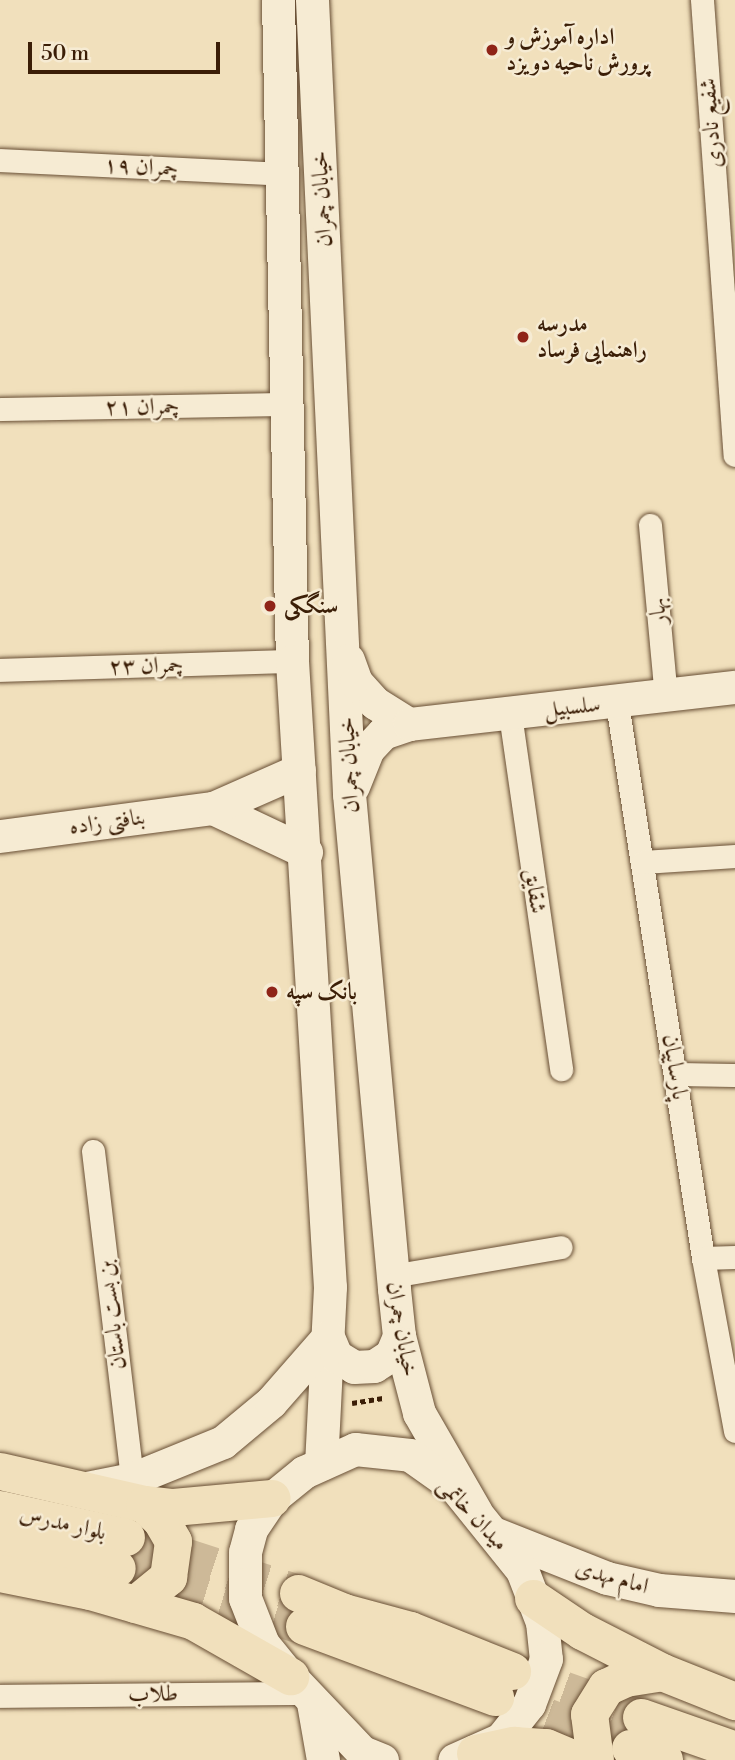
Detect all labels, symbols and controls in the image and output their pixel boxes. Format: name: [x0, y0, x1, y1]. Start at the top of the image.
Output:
place label: اداره آموزش و پرورش ناحیه دو یزد: [506, 23, 649, 77]
scale bar: [32, 28, 224, 72]
text: 50 m: [41, 41, 89, 67]
marker: اداره آموزش و پرورش ناحیه دو یزد: [484, 42, 500, 58]
street label: شفیع نادری: [694, 77, 728, 169]
street label: خیابان چمران: [306, 150, 338, 248]
street label: چمران ۱۹: [103, 151, 179, 183]
place label: مدرسه راهنمایی فرساد: [537, 310, 647, 364]
marker: مدرسه راهنمایی فرساد: [515, 329, 531, 345]
street label: چمران ۲۱: [105, 393, 179, 421]
place label: سنگکی: [284, 592, 338, 620]
street label: بهار: [643, 597, 673, 625]
marker: سنگکی: [262, 598, 278, 614]
street label: چمران ۲۳: [108, 651, 184, 681]
street label: سلسبیل: [542, 690, 602, 724]
street label: خیابان چمران: [333, 716, 365, 814]
street label: بنافتی زاده: [67, 803, 147, 841]
street label: شقایق: [518, 867, 552, 915]
place label: بانک سپه: [286, 978, 357, 1006]
marker: بانک سپه: [264, 984, 280, 1000]
street label: پارساییان: [656, 1032, 694, 1102]
street label: بن بست باستان: [92, 1259, 132, 1371]
street label: خیابان چمران: [380, 1279, 424, 1379]
street label: میدان خاتمی: [432, 1471, 514, 1557]
street label: بلوار مدرس: [17, 1500, 109, 1546]
street label: امام مهدی: [572, 1553, 652, 1601]
street label: طلاب: [128, 1680, 178, 1708]

